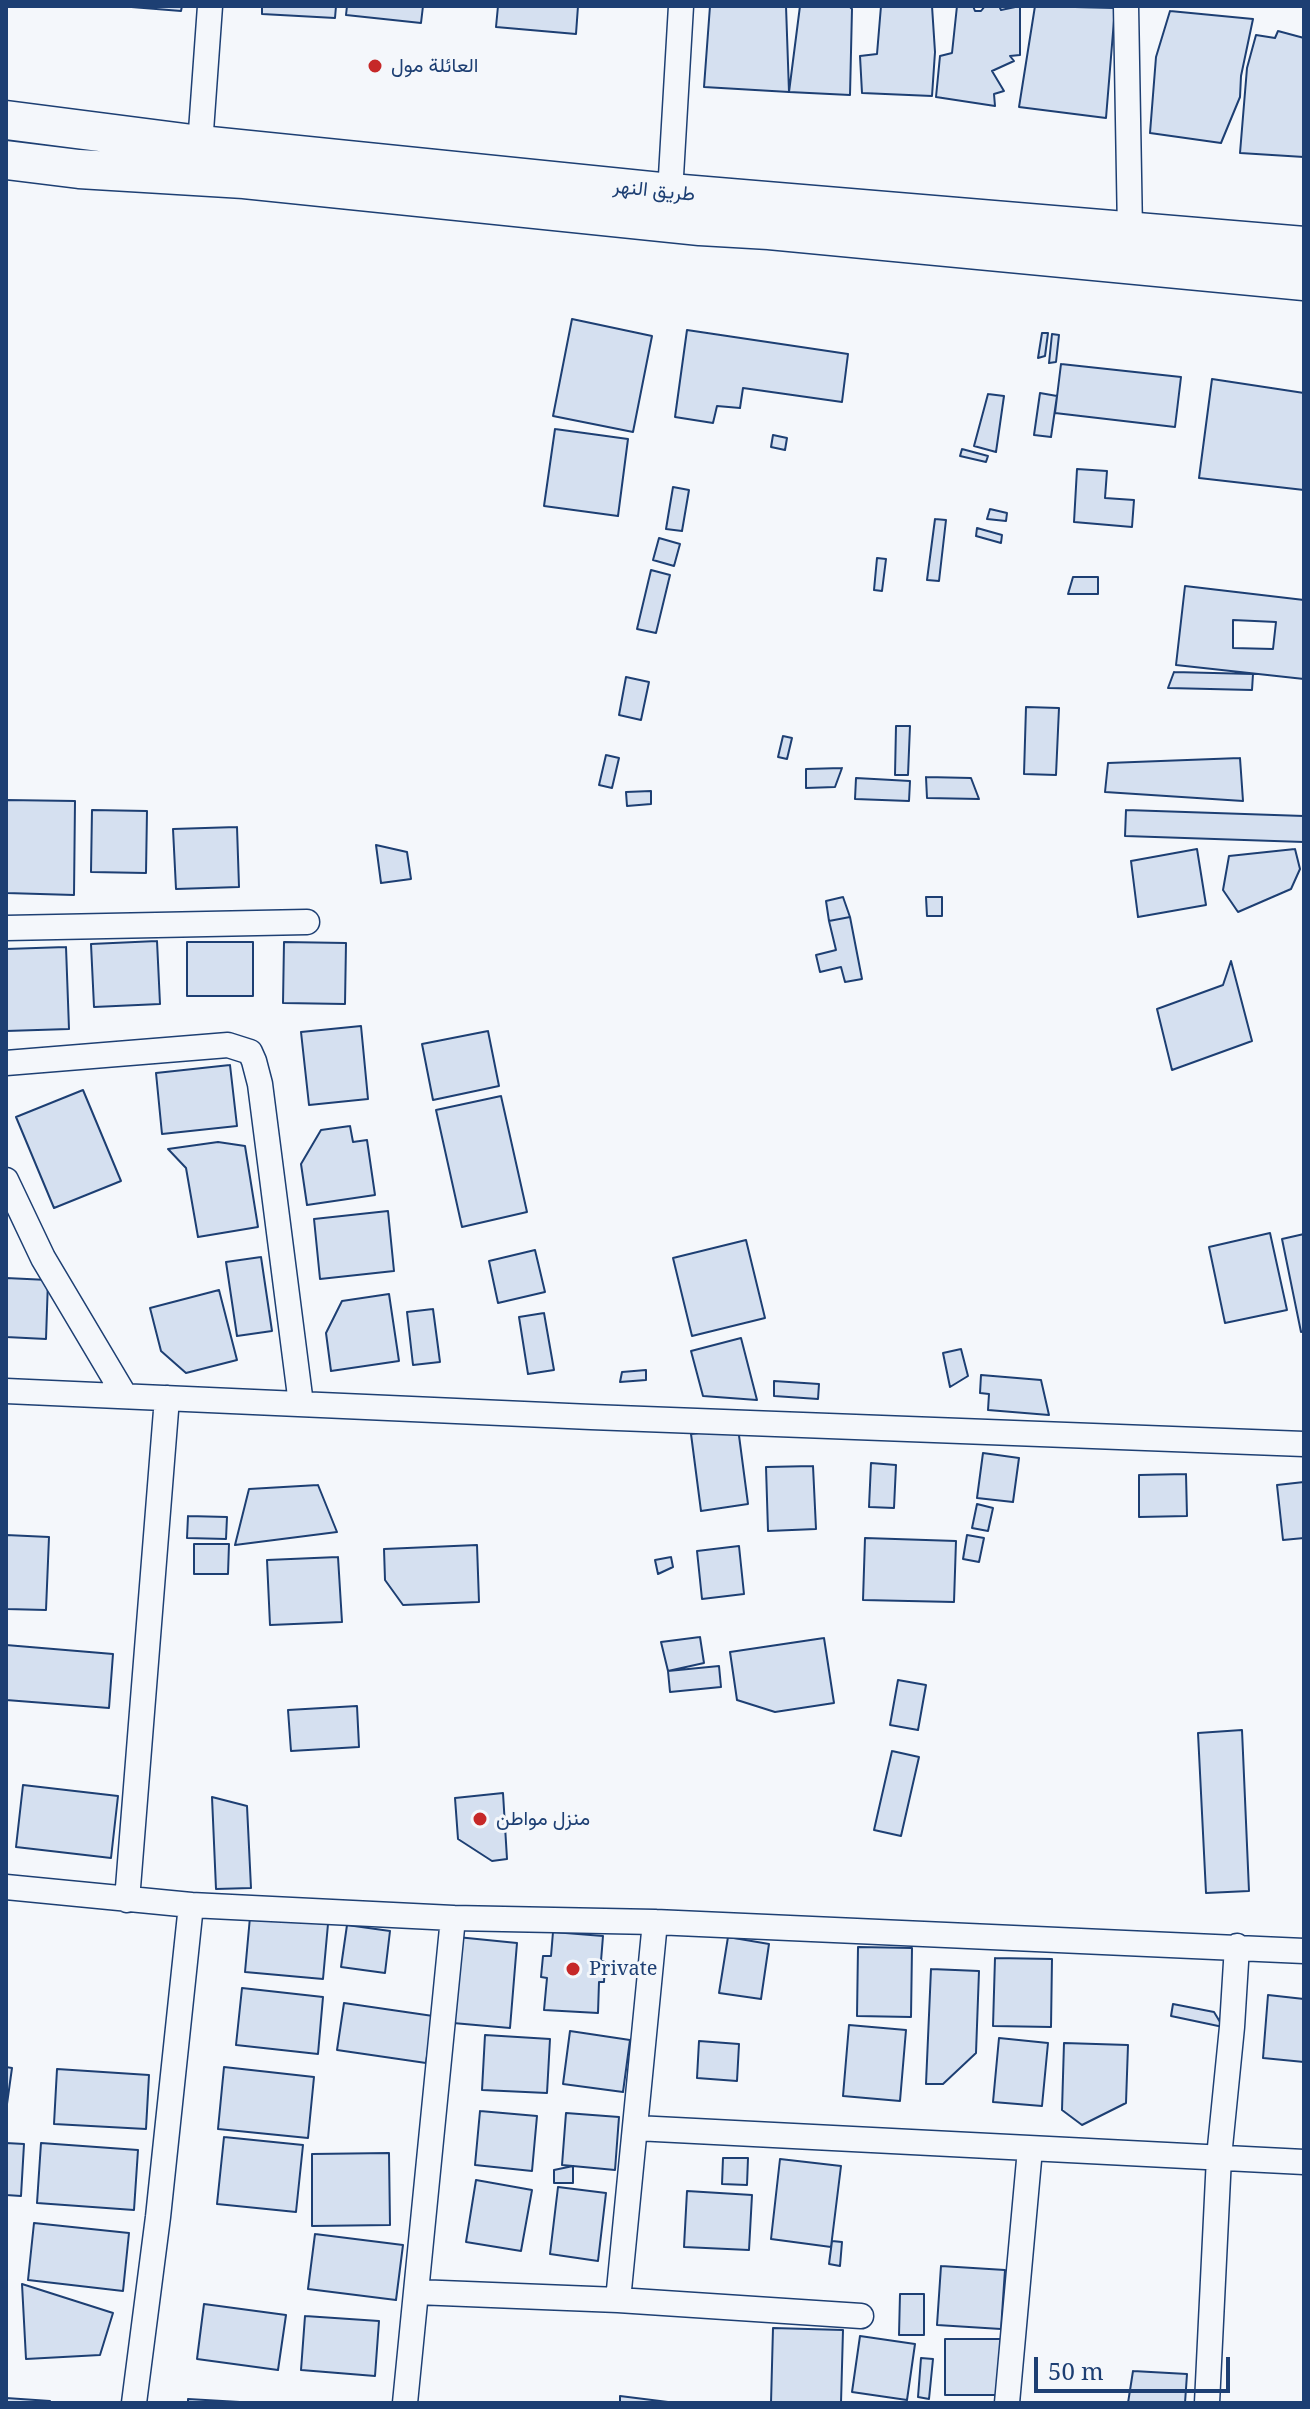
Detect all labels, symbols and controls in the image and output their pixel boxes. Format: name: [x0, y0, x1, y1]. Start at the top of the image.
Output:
place label: العائلة مول: [391, 54, 478, 78]
marker: العائلة مول: [366, 57, 384, 75]
street label: طريق النهر: [612, 175, 696, 207]
place label: منزل مواطن: [496, 1807, 590, 1831]
marker: منزل مواطن: [471, 1810, 489, 1828]
place label: Private: [589, 1957, 657, 1981]
marker: Private: [564, 1960, 582, 1978]
scale bar: [1038, 2341, 1234, 2391]
text: 50 m: [1048, 2354, 1104, 2387]

